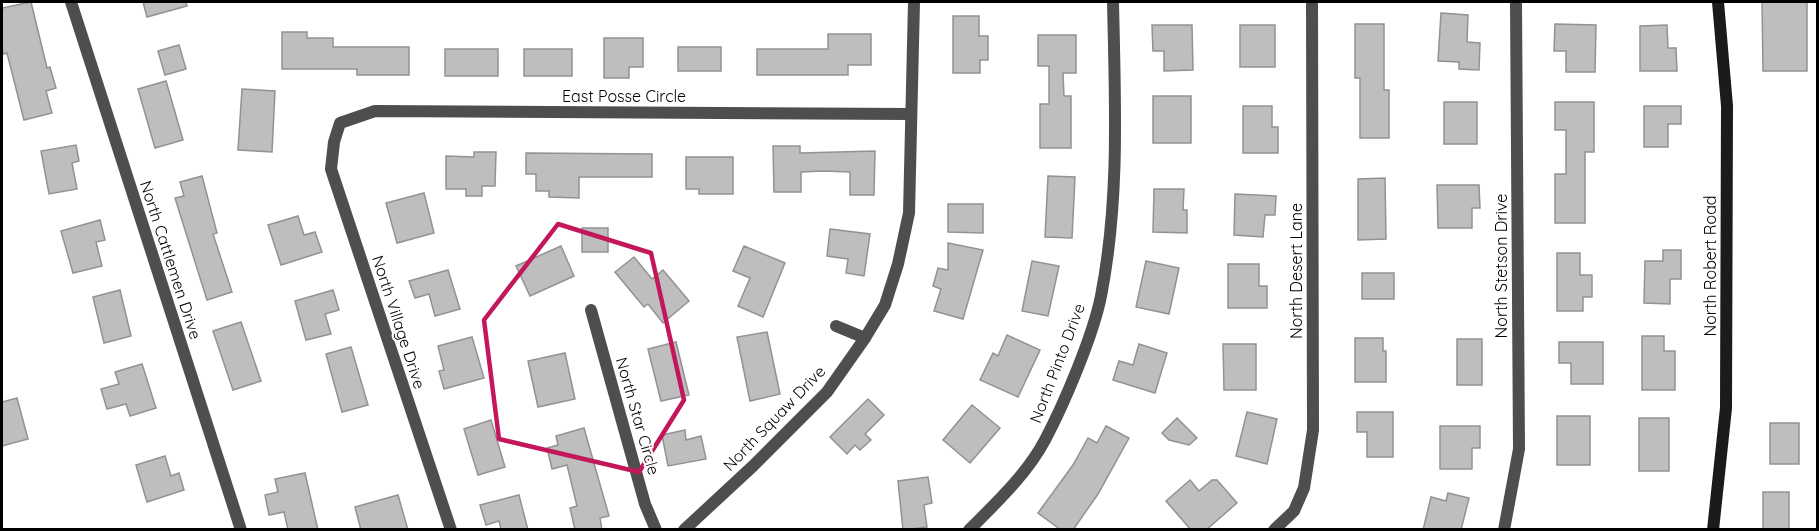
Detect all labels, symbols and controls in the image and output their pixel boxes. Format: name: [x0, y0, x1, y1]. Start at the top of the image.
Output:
street label: East Posse Circle: [562, 86, 686, 106]
street label: North Cattlemen Drive: [136, 178, 206, 342]
street label: North Stetson Drive: [1491, 194, 1511, 338]
street label: North Robert Road: [1700, 195, 1720, 337]
street label: North Desert Lane: [1286, 203, 1306, 339]
street label: North Village Drive: [368, 253, 430, 391]
street label: North Pinto Drive: [1025, 300, 1089, 426]
street label: North Star Circle: [612, 355, 664, 477]
street label: North Squaw Drive: [719, 361, 829, 475]

